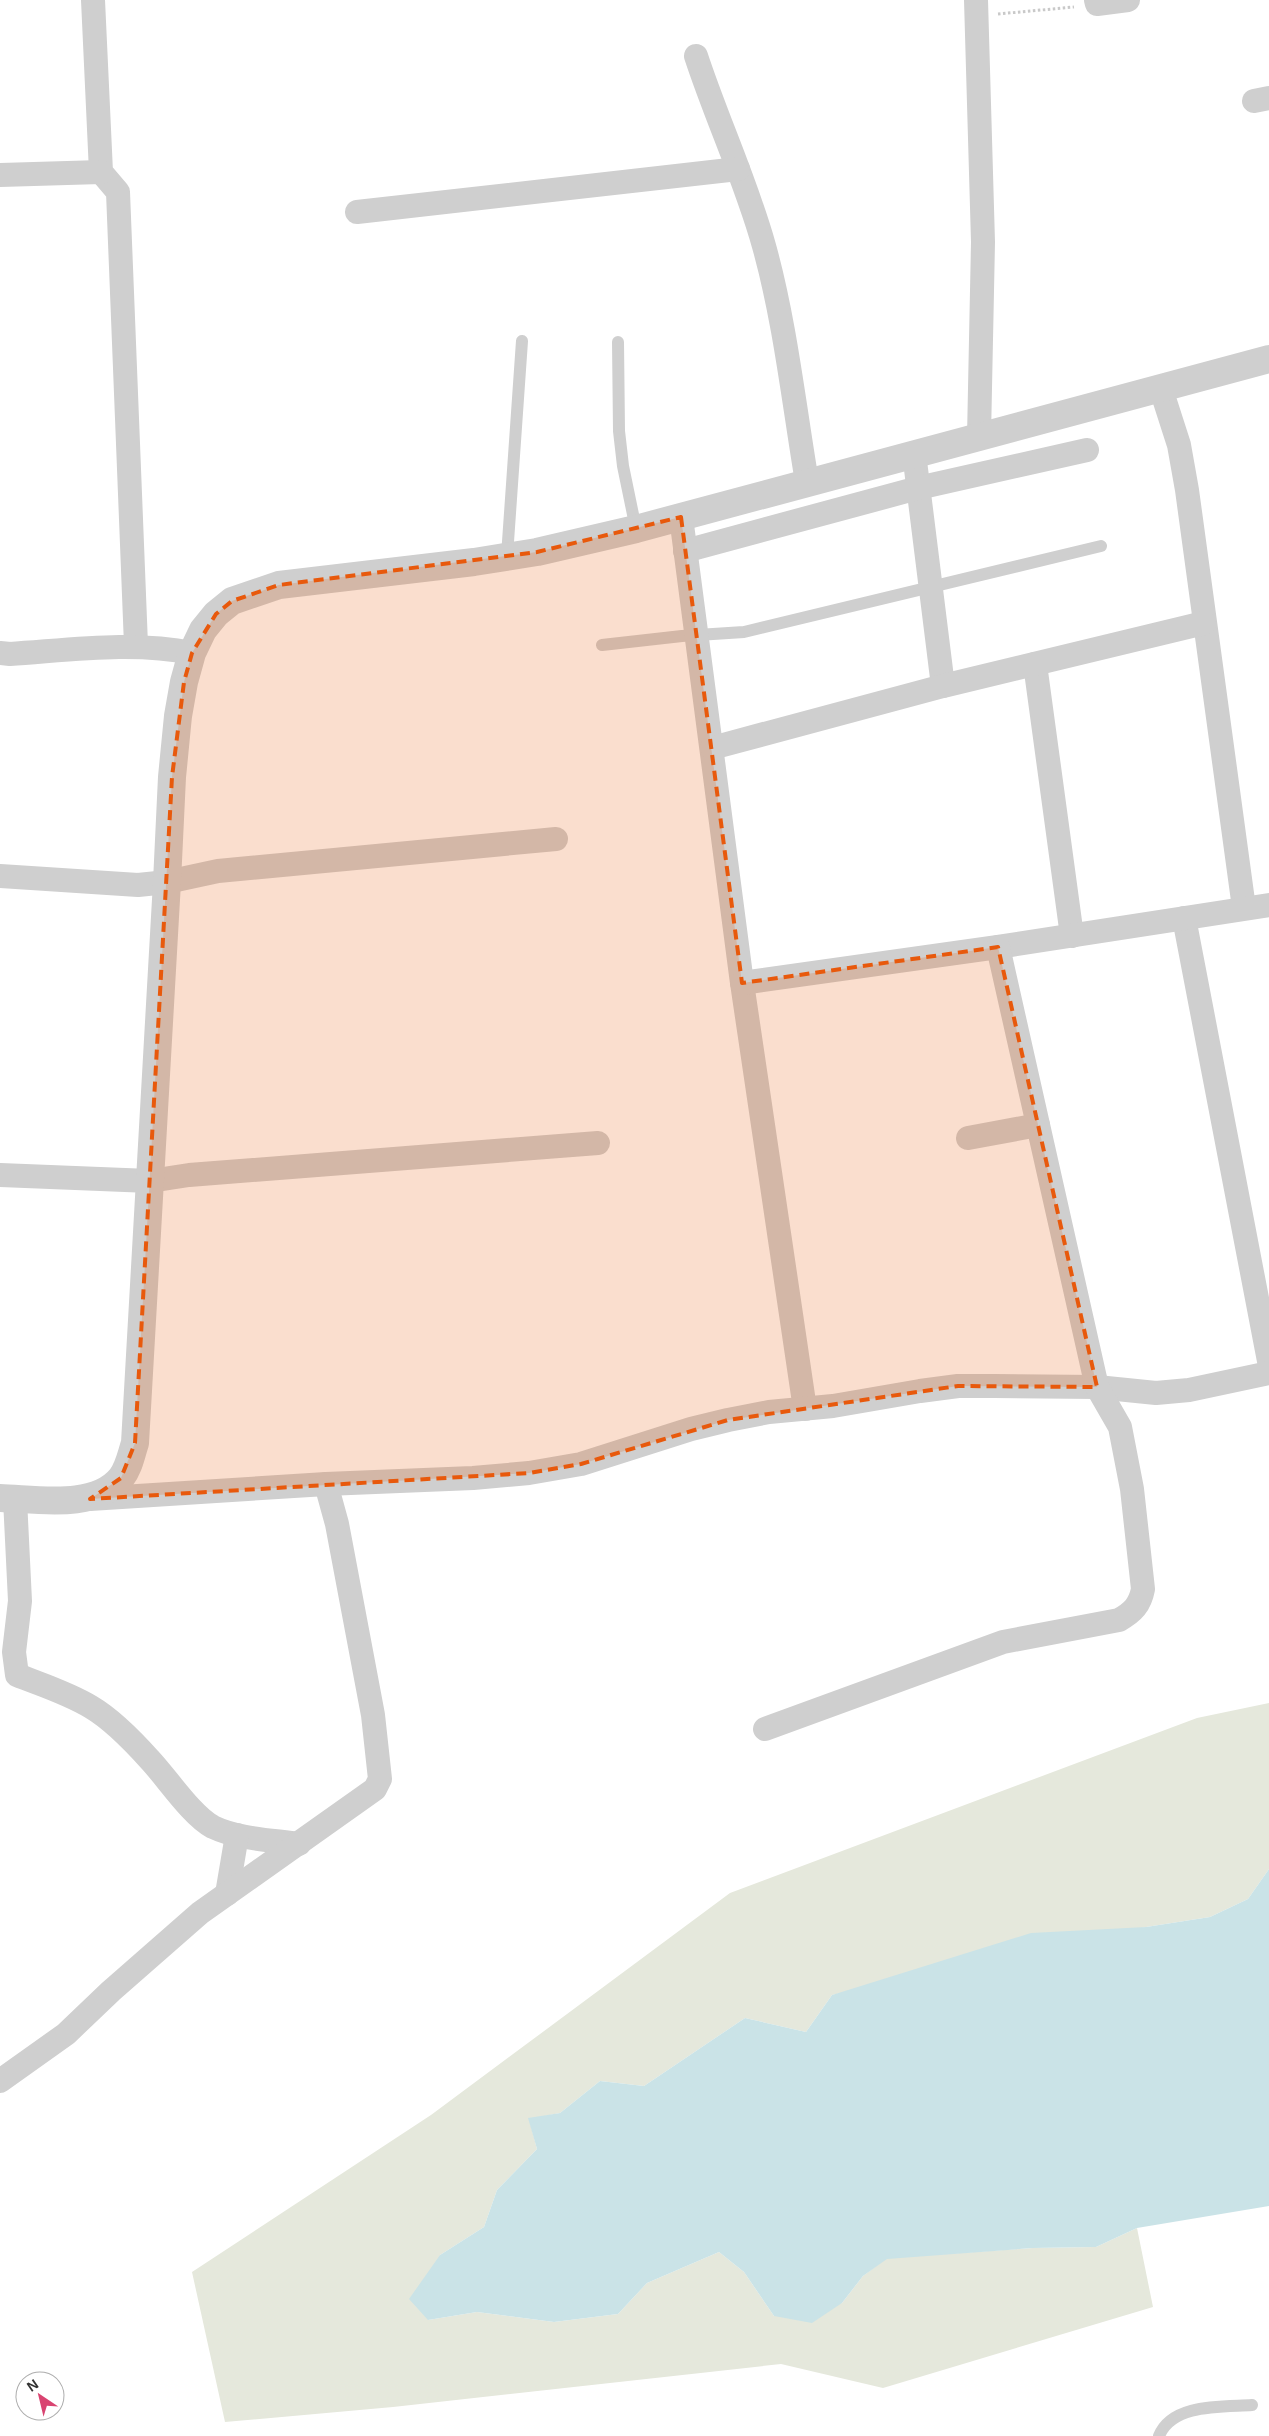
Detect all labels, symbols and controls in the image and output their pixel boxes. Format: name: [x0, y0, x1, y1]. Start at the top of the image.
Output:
north arrow: [15, 2371, 65, 2421]
text: N: [24, 2376, 41, 2395]

